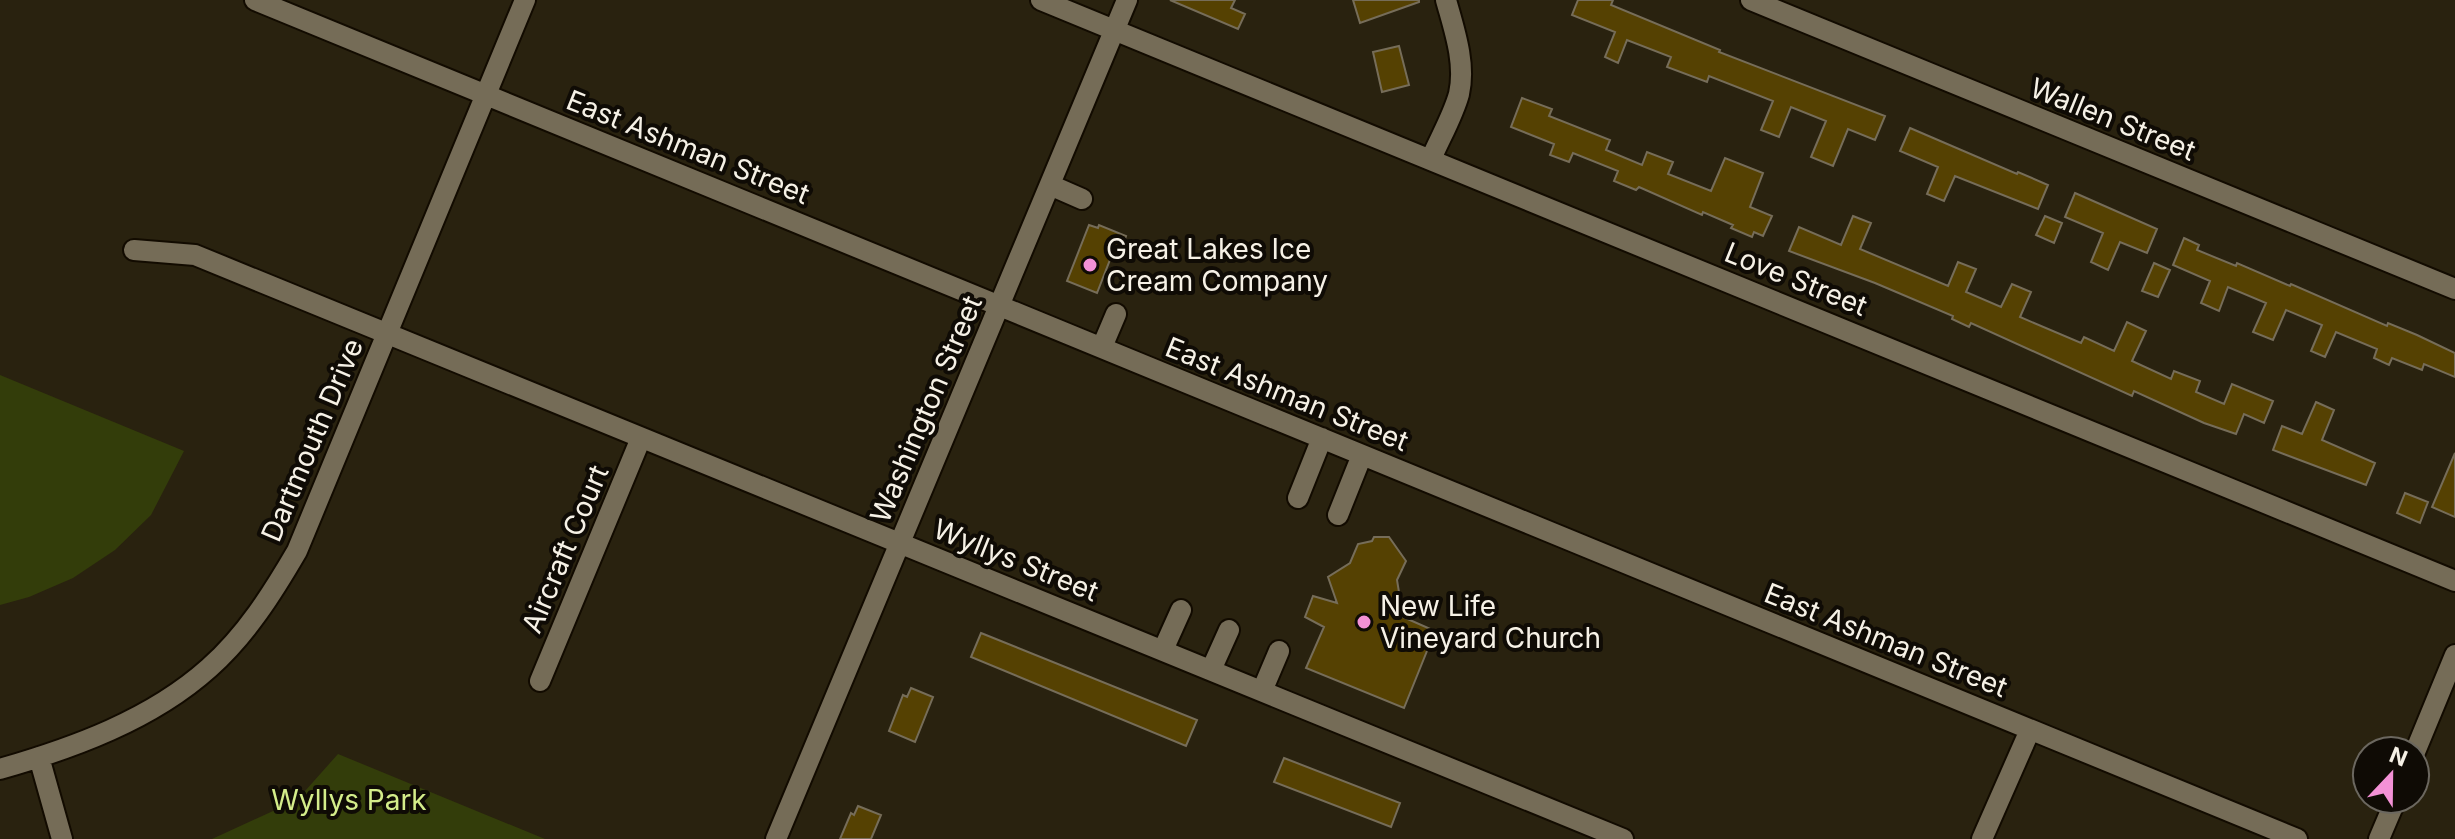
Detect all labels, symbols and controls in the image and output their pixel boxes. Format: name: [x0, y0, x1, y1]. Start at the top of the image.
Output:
street label: Wallen Street: [2025, 70, 2201, 168]
street label: East Ashman Street: [562, 83, 814, 211]
place label: Great Lakes Ice Cream Company: [1106, 232, 1328, 298]
street label: Love Street: [1720, 235, 1872, 323]
marker: Great Lakes Ice Cream Company: [1081, 256, 1099, 274]
street label: Washington Street: [863, 291, 989, 527]
street label: East Ashman Street: [1161, 330, 1413, 458]
street label: Dartmouth Drive: [254, 333, 370, 547]
street label: Aircraft Court: [514, 460, 616, 638]
street label: Wyllys Street: [929, 512, 1103, 608]
street label: East Ashman Street: [1760, 576, 2012, 704]
place label: New Life Vineyard Church: [1380, 589, 1601, 655]
marker: New Life Vineyard Church: [1355, 613, 1373, 631]
north arrow: [2351, 735, 2431, 815]
text: N: [2386, 741, 2411, 772]
park label: Wyllys Park: [271, 783, 427, 817]

